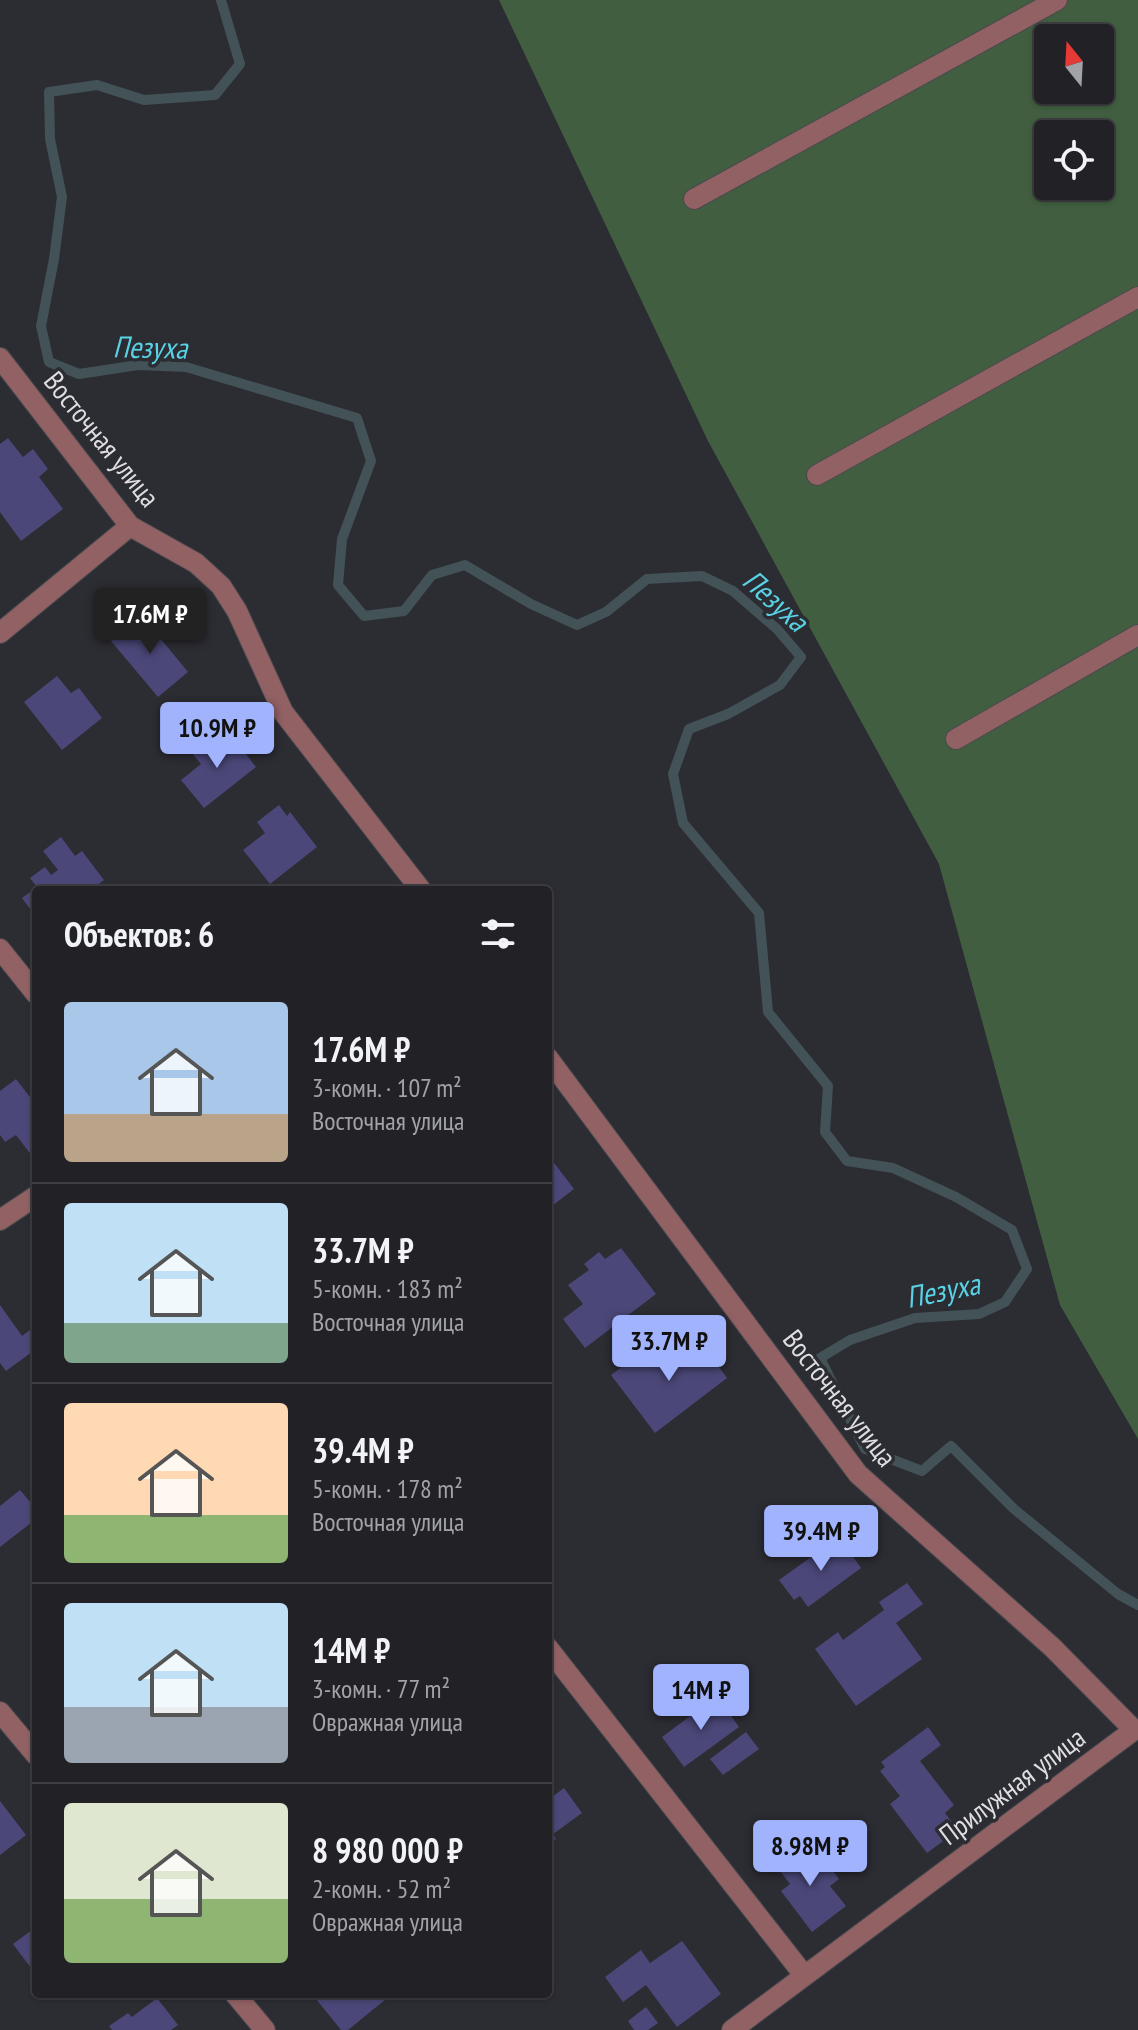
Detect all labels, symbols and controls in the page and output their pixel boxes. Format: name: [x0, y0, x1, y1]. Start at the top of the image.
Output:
north arrow: [1034, 24, 1114, 104]
map controls: [1034, 24, 1114, 200]
button: locate: [1034, 120, 1114, 200]
water label: Пезуха: [113, 326, 190, 367]
street label: Восточная улица: [36, 363, 168, 514]
water label: Пезуха: [735, 561, 818, 641]
pin: 17.6M ₽: [76, 588, 224, 656]
text: 17.6M ₽: [112, 597, 188, 630]
pin: 10.9M ₽: [143, 702, 291, 770]
text: 10.9M ₽: [178, 711, 256, 744]
text: Объектов: 6: [64, 912, 214, 956]
icon: filters: [476, 912, 520, 956]
text: 17.6M ₽: [312, 1027, 410, 1071]
icon: home: [128, 1034, 224, 1130]
text: 3-комн. · 107 m²: [312, 1071, 462, 1104]
text: Восточная улица: [312, 1104, 464, 1137]
text: 33.7M ₽: [312, 1228, 414, 1272]
icon: home: [128, 1235, 224, 1331]
water label: Пезуха: [903, 1263, 985, 1316]
text: 5-комн. · 183 m²: [312, 1272, 463, 1305]
text: Восточная улица: [312, 1305, 464, 1338]
pin: 33.7M ₽: [595, 1315, 743, 1383]
street label: Восточная улица: [775, 1322, 906, 1474]
text: 33.7M ₽: [630, 1324, 708, 1357]
text: 39.4M ₽: [312, 1428, 414, 1472]
icon: home: [128, 1435, 224, 1531]
text: 5-комн. · 178 m²: [312, 1472, 463, 1505]
text: Восточная улица: [312, 1505, 464, 1538]
pin: 39.4M ₽: [747, 1505, 895, 1573]
text: 39.4M ₽: [782, 1514, 860, 1547]
text: 14M ₽: [312, 1628, 390, 1672]
icon: home: [128, 1635, 224, 1731]
pin: 14M ₽: [645, 1664, 757, 1732]
text: 3-комн. · 77 m²: [312, 1672, 450, 1705]
text: 14M ₽: [671, 1673, 731, 1706]
text: Овражная улица: [312, 1705, 463, 1738]
street label: Прилужная улица: [931, 1719, 1092, 1853]
pin: 8.98M ₽: [736, 1820, 884, 1888]
text: 8 980 000 ₽: [312, 1828, 463, 1872]
text: 8.98M ₽: [771, 1829, 849, 1862]
icon: home: [128, 1835, 224, 1931]
text: 2-комн. · 52 m²: [312, 1872, 451, 1905]
text: Овражная улица: [312, 1905, 463, 1938]

